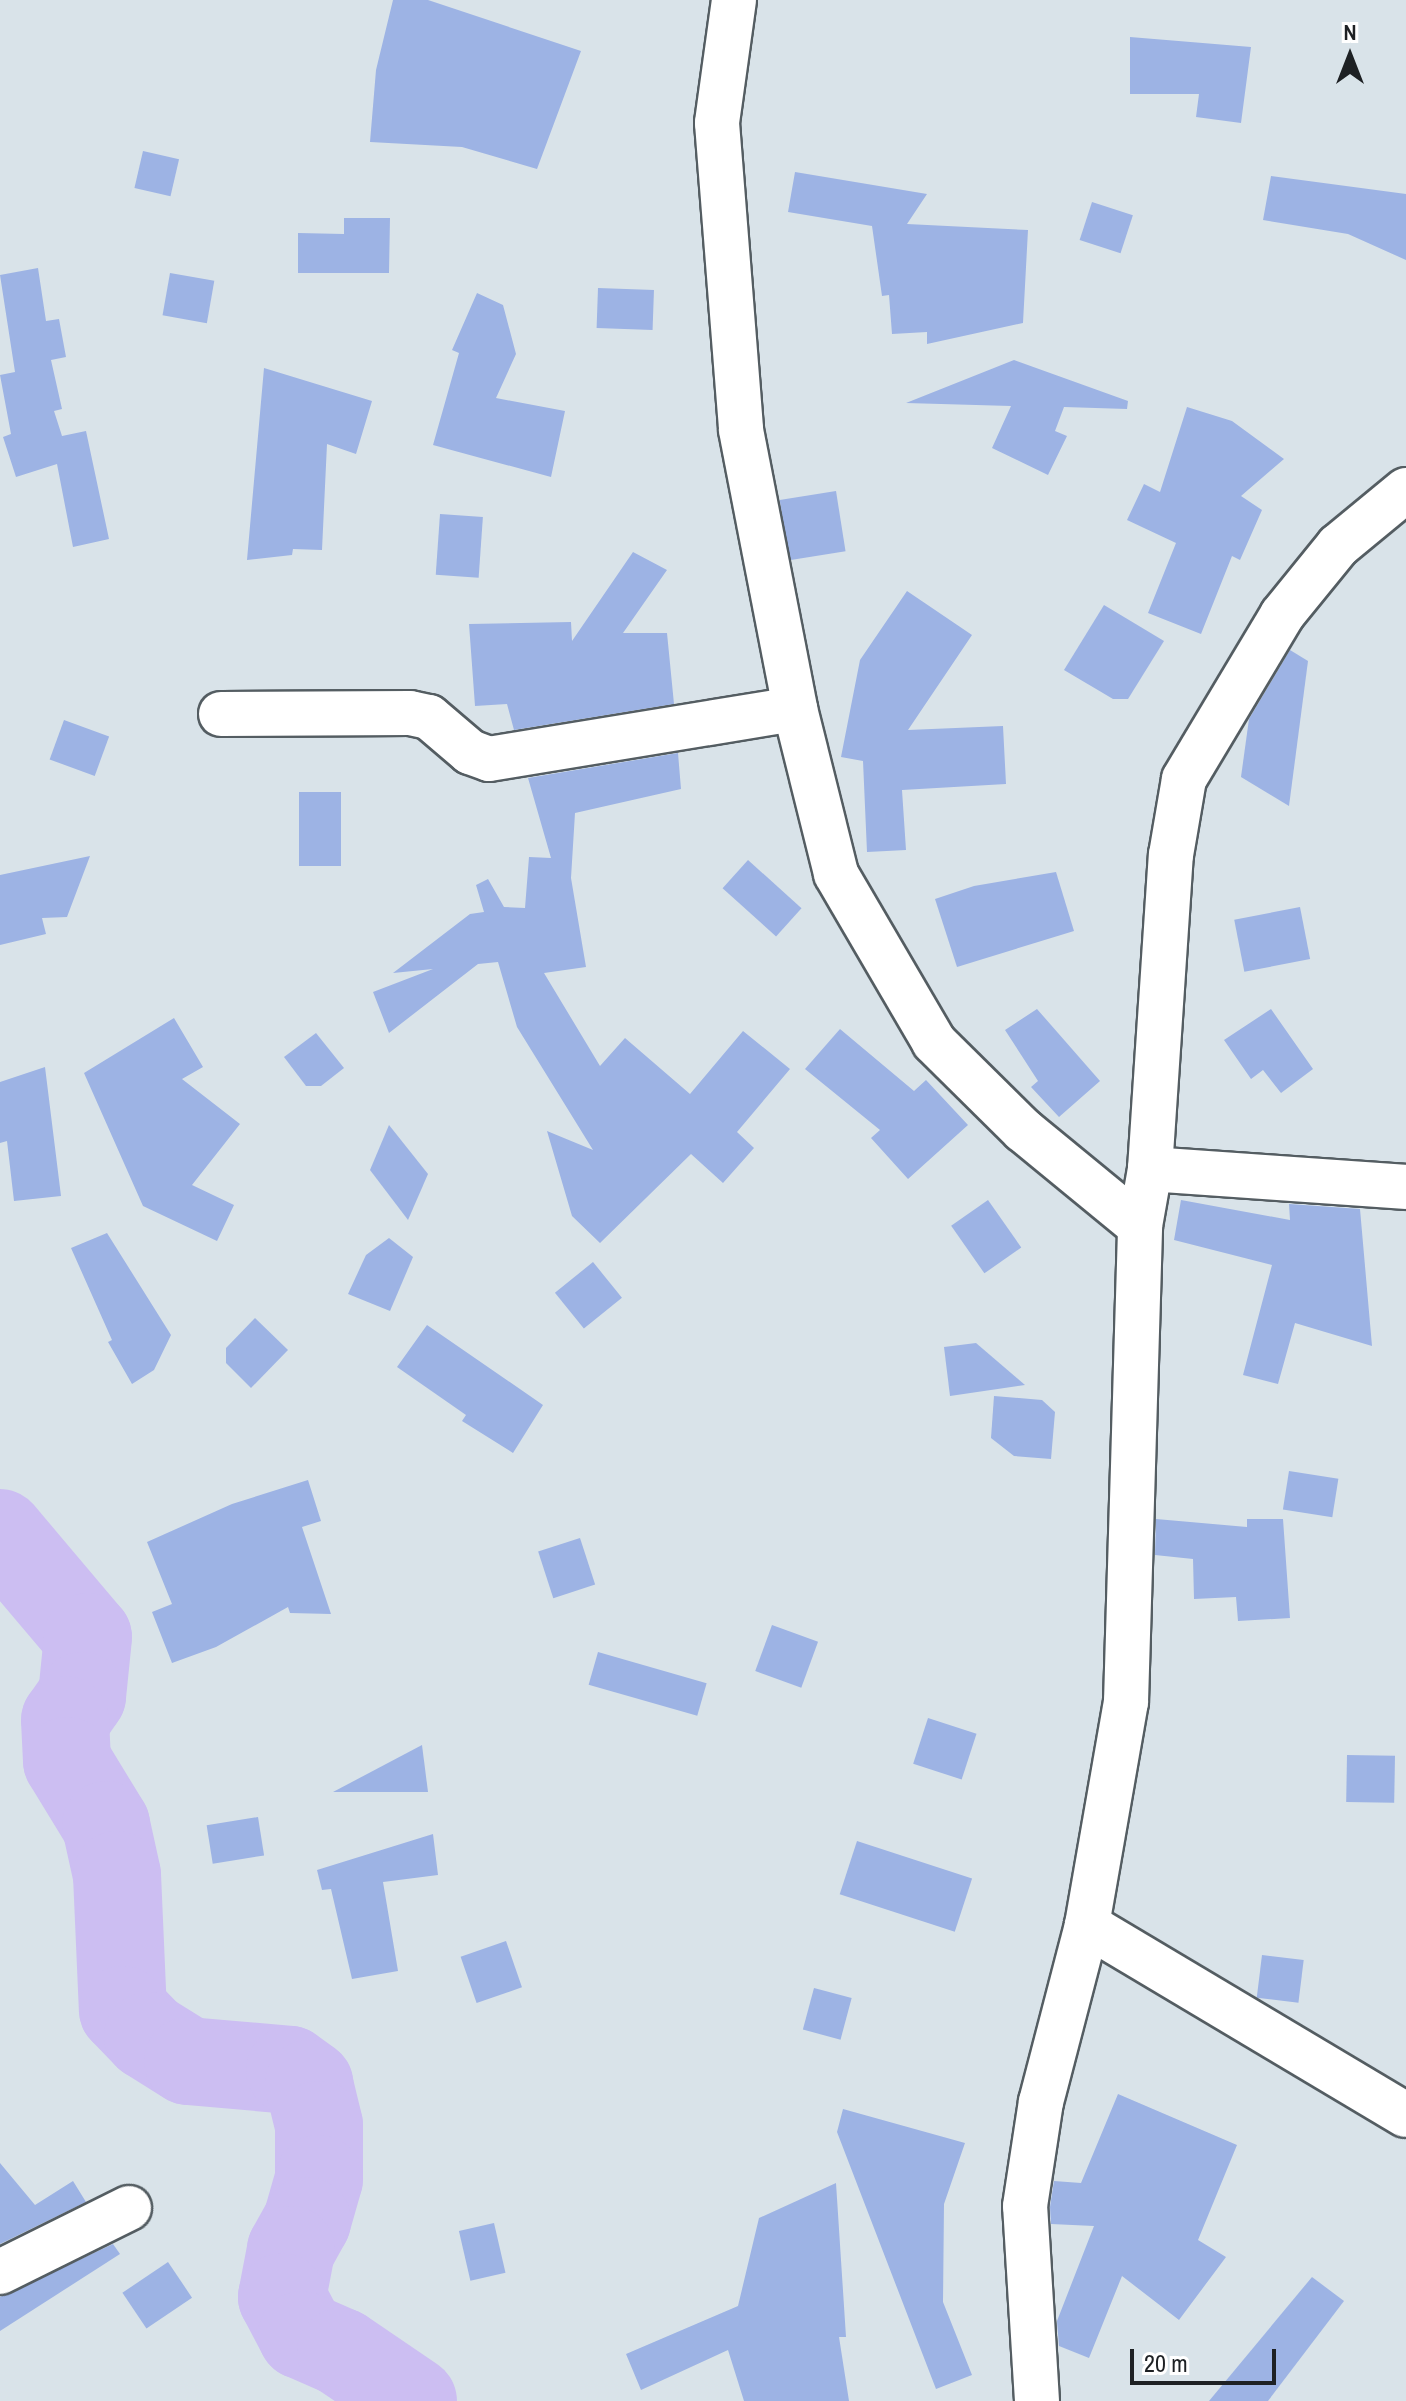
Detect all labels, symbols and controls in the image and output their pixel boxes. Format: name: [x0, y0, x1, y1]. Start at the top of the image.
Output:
north arrow: [1310, 16, 1390, 96]
text: N: [1343, 17, 1357, 47]
scale bar: [1134, 2333, 1280, 2383]
text: 20 m: [1144, 2347, 1188, 2379]

